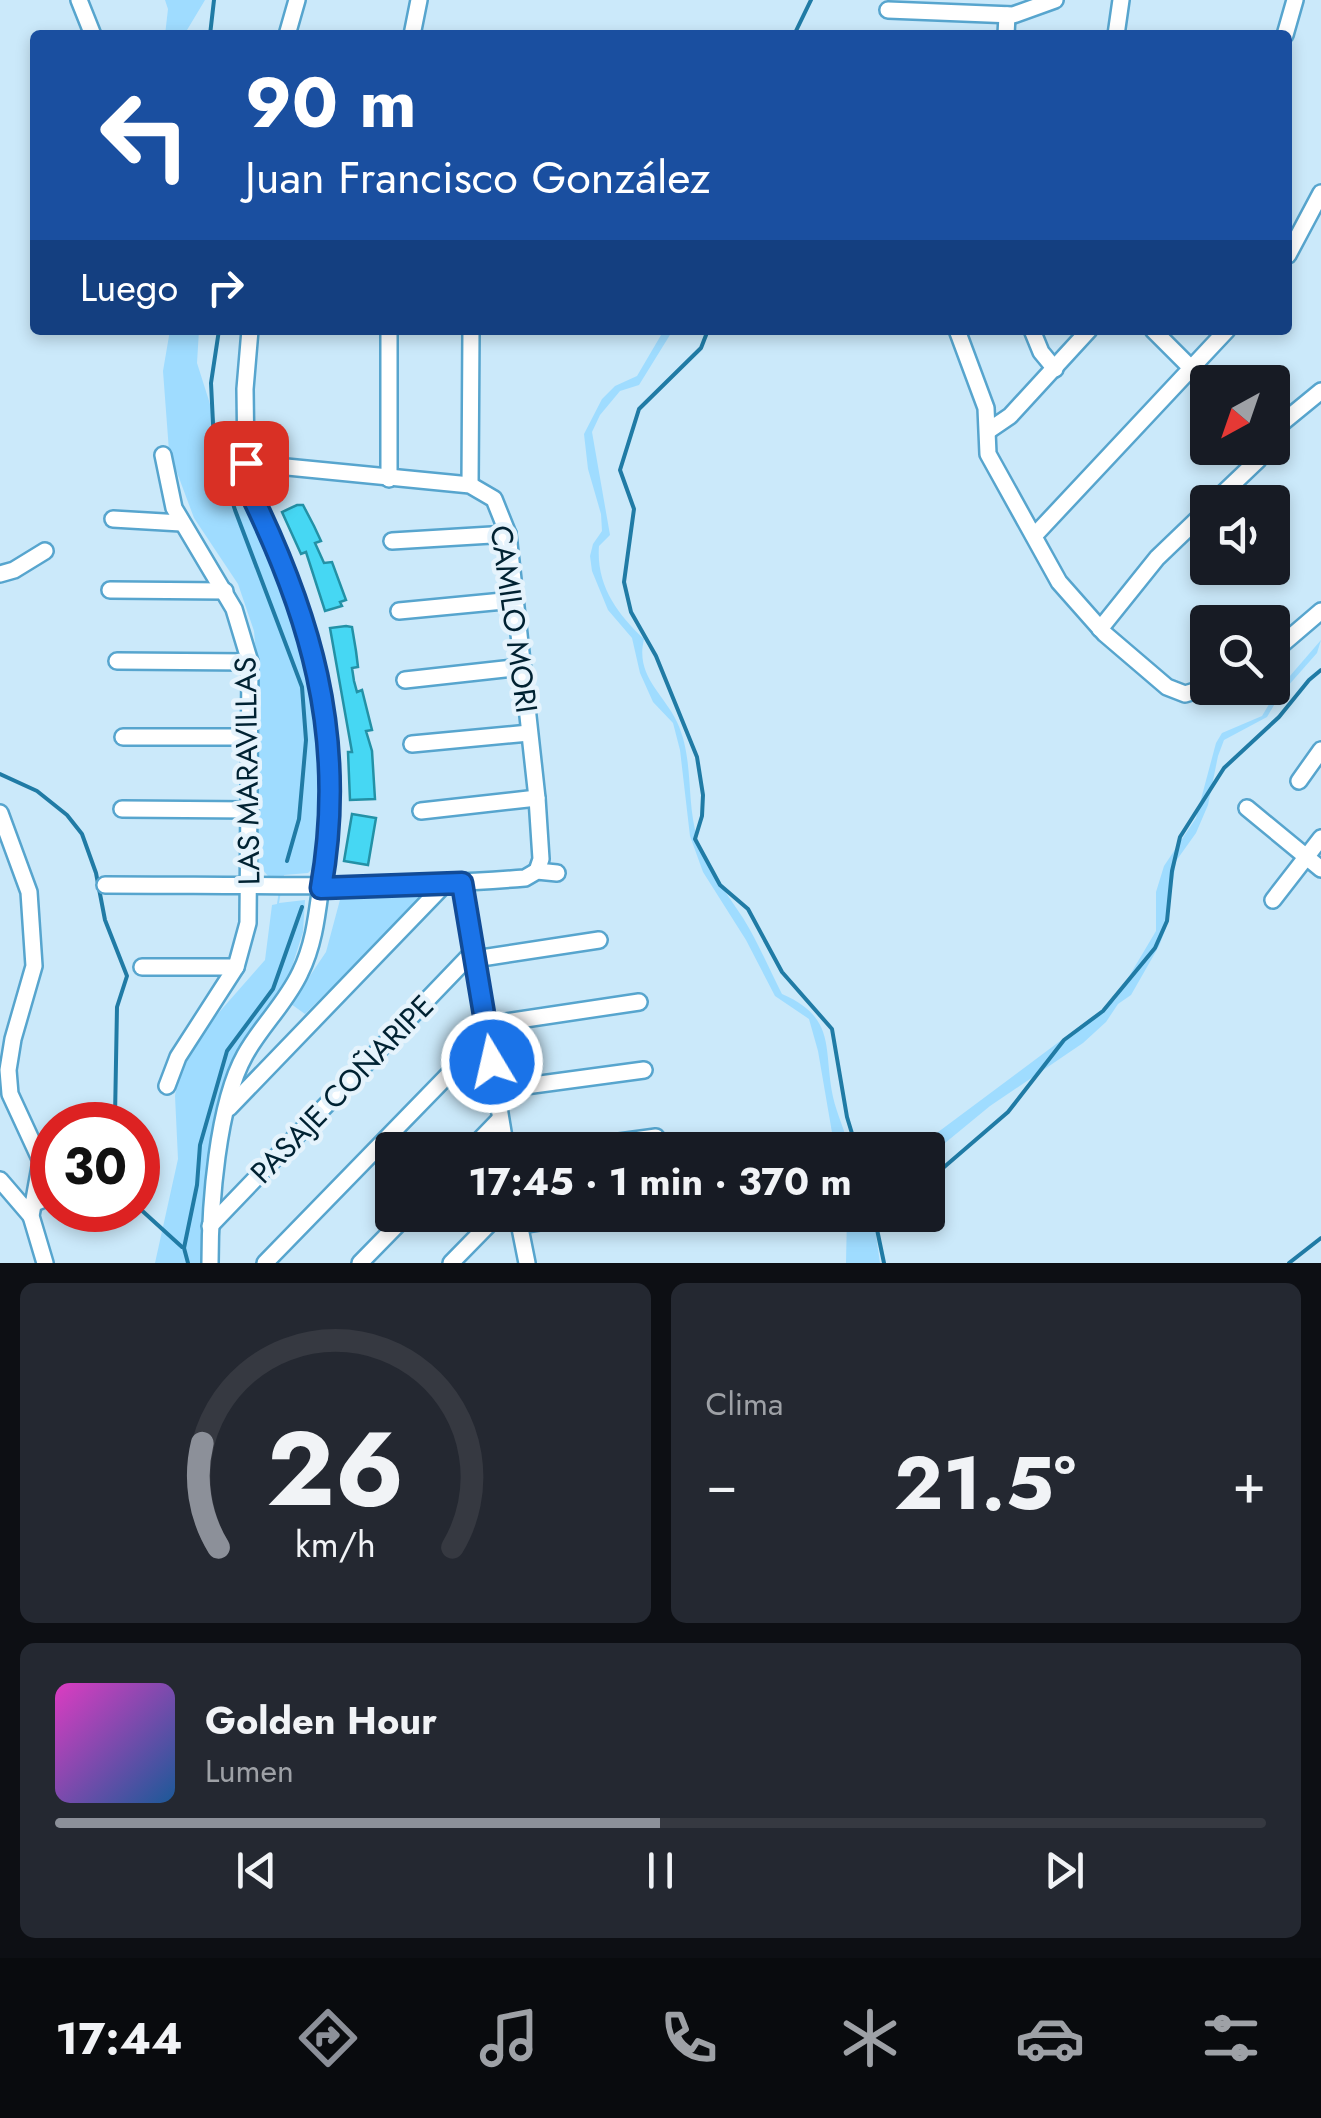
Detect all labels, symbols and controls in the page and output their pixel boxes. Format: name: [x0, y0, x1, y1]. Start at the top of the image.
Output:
text: 90 m: [245, 52, 417, 153]
icon: left: [80, 70, 210, 200]
text: Juan Francisco González: [245, 145, 711, 210]
text: Luego: [80, 260, 178, 315]
icon: right: [198, 260, 253, 315]
north arrow: [1190, 365, 1290, 465]
map controls: [1190, 365, 1290, 705]
pin: [204, 421, 289, 506]
icon: arrive: [219, 436, 274, 491]
button: sound: [1190, 485, 1290, 585]
street label: CAMILO MORI: [480, 522, 548, 716]
button: search: [1190, 605, 1290, 705]
street label: LAS MARAVILLAS: [224, 656, 270, 886]
street label: PASAJE COÑARIPE: [241, 985, 443, 1193]
position arrow: [440, 1010, 544, 1114]
speed limit sign: 30: [30, 1102, 160, 1232]
text: 17:45 · 1 min · 370 m: [468, 1154, 852, 1209]
text: Clima: [706, 1381, 783, 1427]
text: 26: [266, 1394, 404, 1544]
text: 21.5°: [894, 1429, 1076, 1537]
text: −: [706, 1444, 738, 1524]
text: +: [1232, 1444, 1266, 1524]
text: km/h: [295, 1519, 376, 1570]
text: Golden Hour: [205, 1693, 437, 1748]
text: Lumen: [205, 1748, 294, 1794]
icon: previous: [229, 1843, 284, 1898]
icon: pause: [633, 1843, 688, 1898]
icon: next: [1037, 1843, 1092, 1898]
icon: directions: [293, 2003, 363, 2073]
icon: music: [474, 2003, 544, 2073]
icon: phone: [654, 2003, 724, 2073]
icon: climate: [835, 2003, 905, 2073]
icon: car: [1015, 2003, 1085, 2073]
icon: filters: [1196, 2003, 1266, 2073]
text: 17:44: [55, 2006, 183, 2071]

